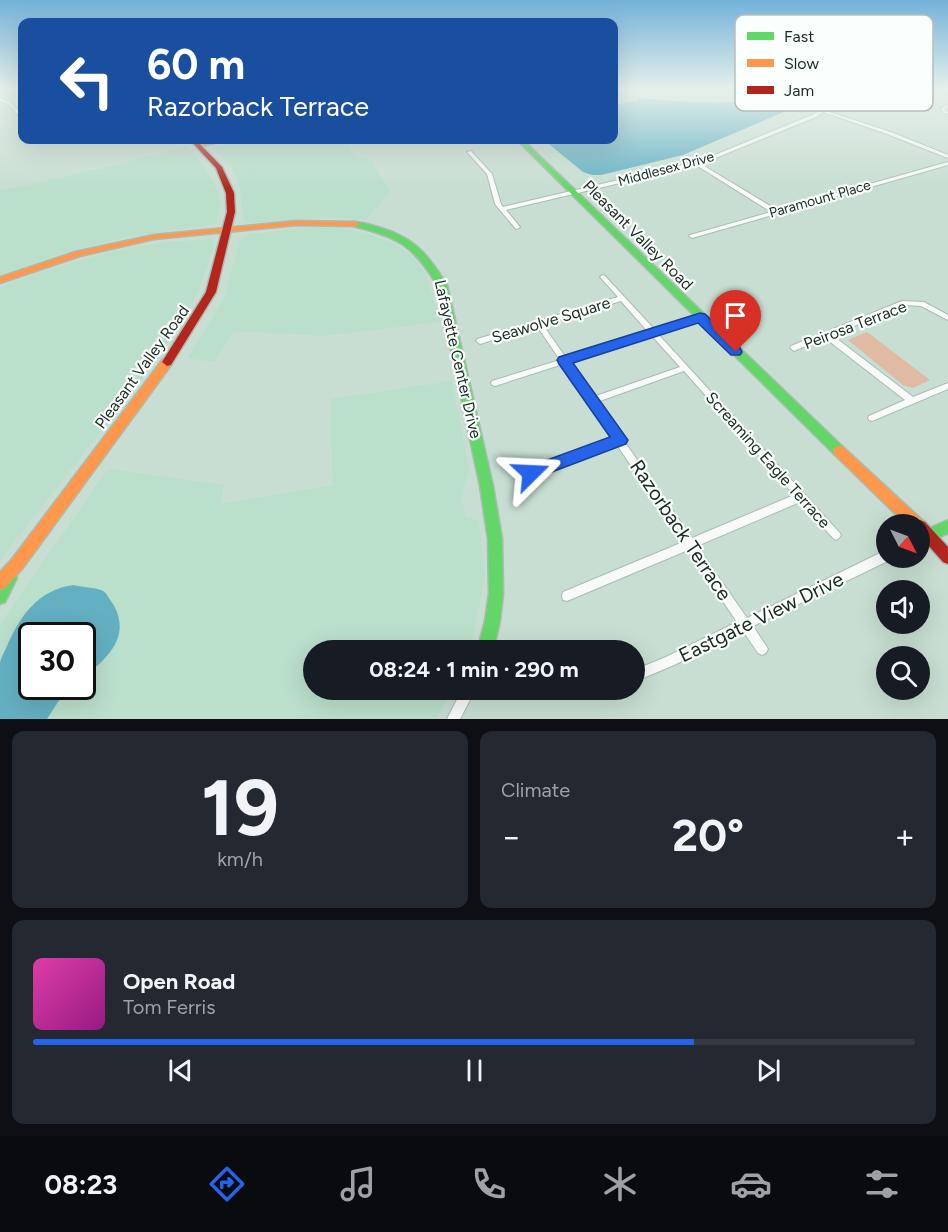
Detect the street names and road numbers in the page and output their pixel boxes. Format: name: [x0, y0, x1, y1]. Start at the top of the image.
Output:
street label: Middlesex Drive: [616, 148, 716, 190]
street label: Pleasant Valley Road: [579, 176, 697, 294]
street label: Paramount Place: [767, 176, 873, 222]
street label: Lafayette Center Drive: [430, 278, 486, 440]
street label: Seawolve Square: [489, 293, 613, 347]
street label: Peirosa Terrace: [801, 297, 909, 353]
street label: Pleasant Valley Road: [91, 302, 193, 432]
street label: Screaming Eagle Terrace: [702, 388, 834, 532]
street label: Razorback Terrace: [625, 455, 737, 605]
street label: Eastgate View Drive: [675, 567, 847, 667]

